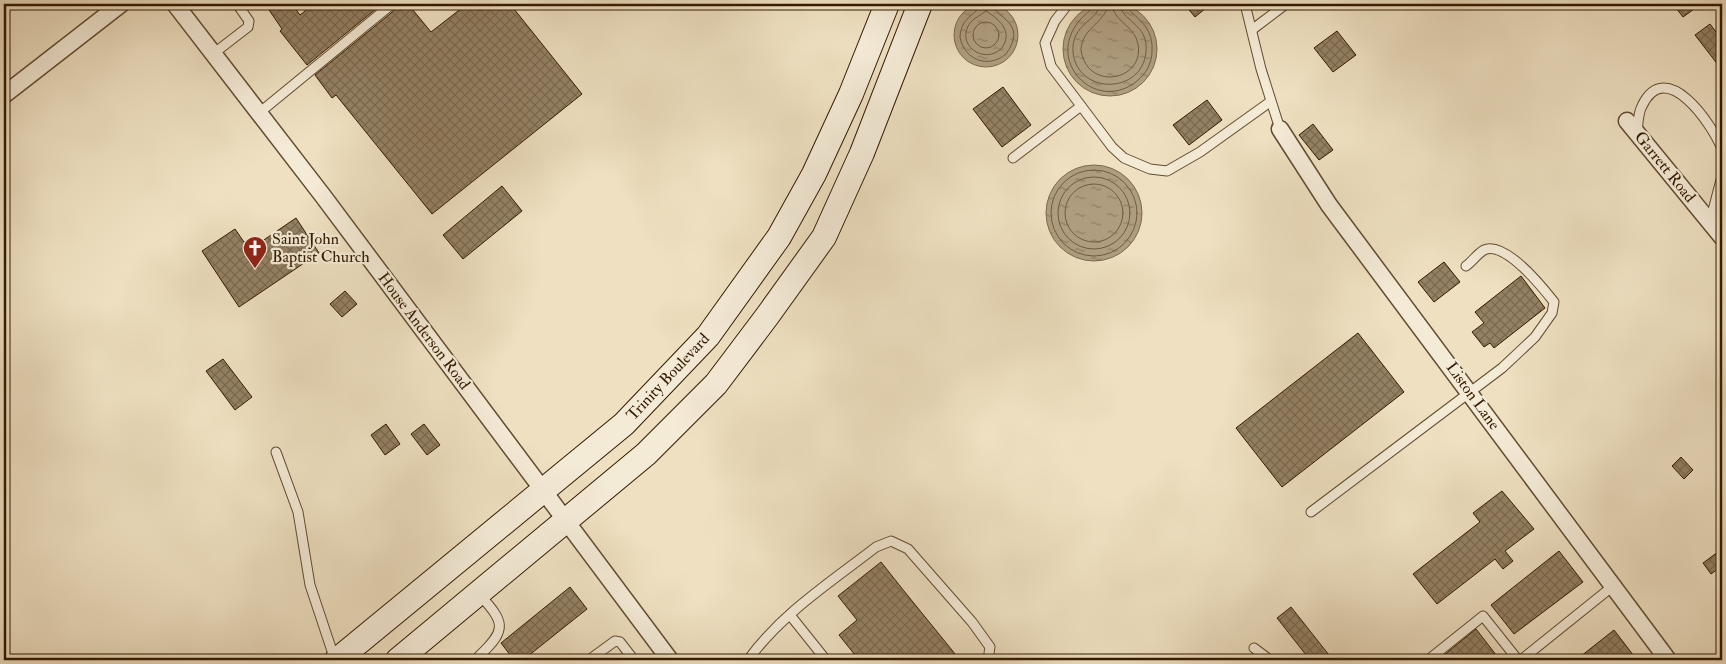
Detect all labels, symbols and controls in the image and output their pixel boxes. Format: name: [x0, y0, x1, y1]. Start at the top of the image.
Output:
street label: Garrett Road: [1630, 127, 1700, 207]
place label: Saint John Baptist Church: [272, 229, 370, 268]
church icon: Saint John Baptist Church: [242, 235, 268, 269]
street label: House Anderson Road: [373, 268, 475, 394]
street label: Trinity Boulevard: [622, 329, 714, 425]
street label: Liston Lane: [1442, 358, 1504, 434]

